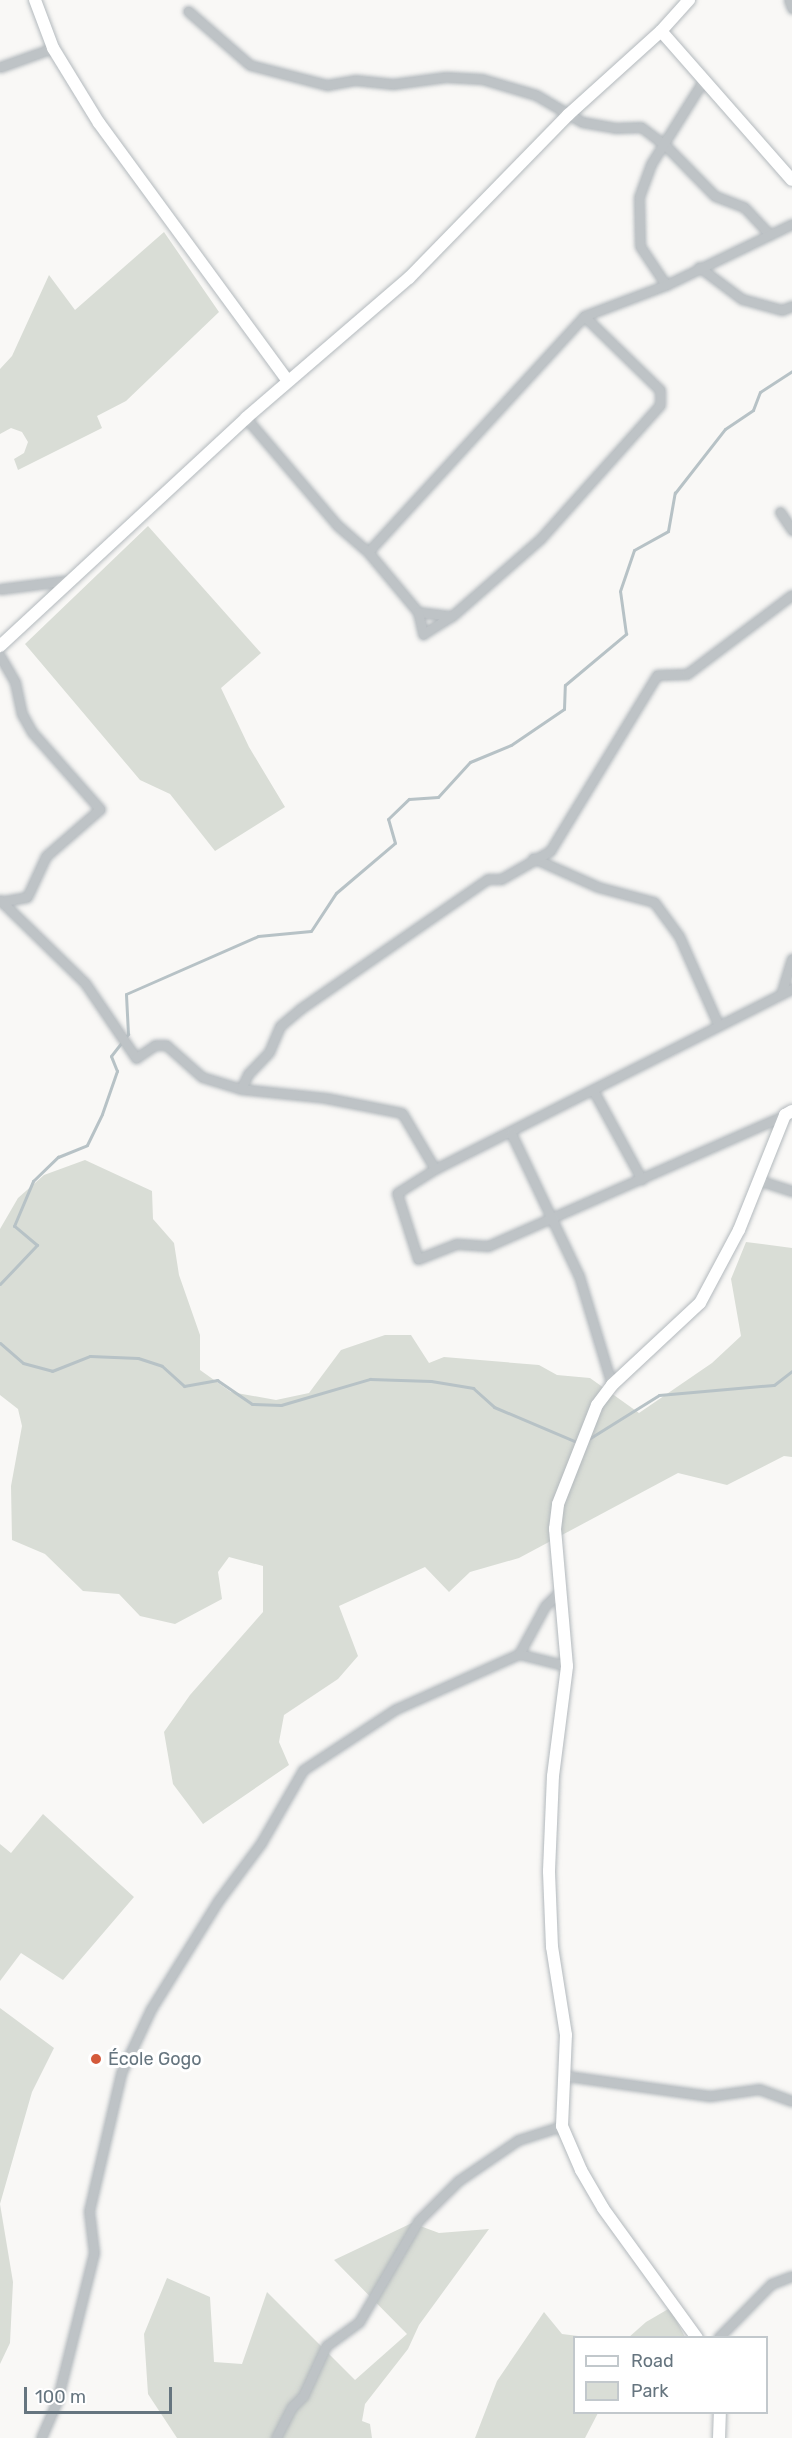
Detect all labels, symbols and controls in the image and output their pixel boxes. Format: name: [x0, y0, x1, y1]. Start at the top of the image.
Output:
place label: École Gogo: [108, 2048, 202, 2070]
marker: École Gogo: [89, 2052, 103, 2066]
legend: [573, 2336, 768, 2414]
text: Road: [631, 2350, 674, 2372]
scale bar: [27, 2375, 176, 2413]
text: Park: [631, 2380, 668, 2402]
text: 100 m: [35, 2386, 86, 2408]

